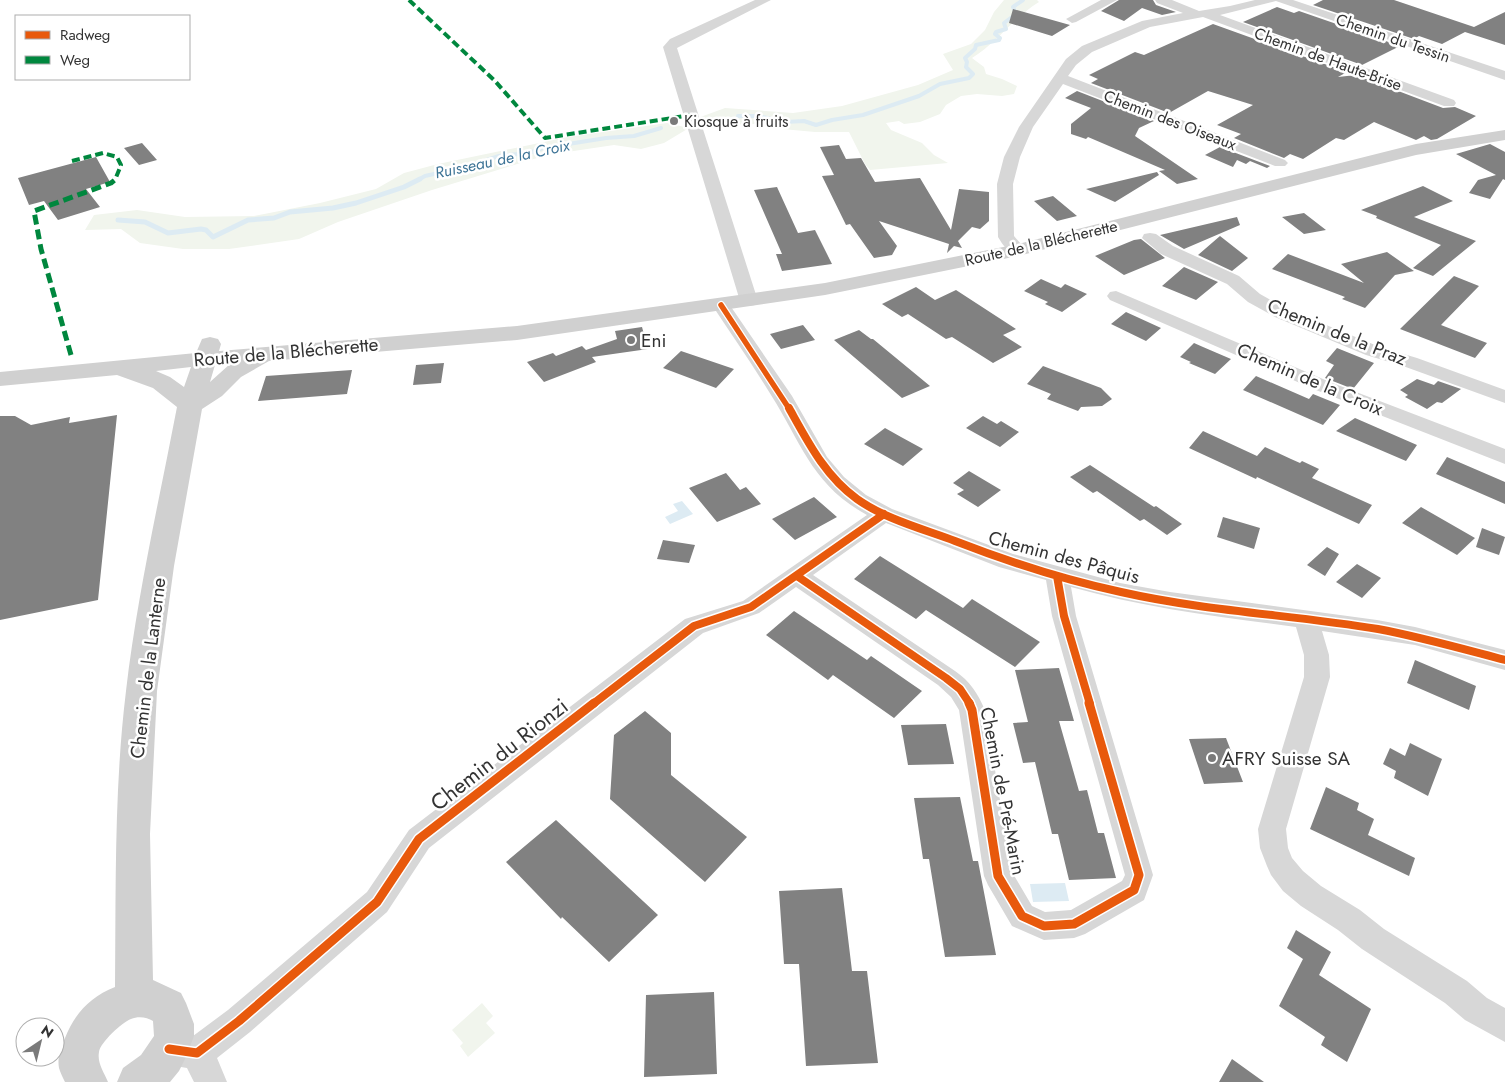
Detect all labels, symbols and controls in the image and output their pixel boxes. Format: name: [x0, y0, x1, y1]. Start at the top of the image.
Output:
street label: Chemin du Tessin: [1333, 8, 1453, 68]
legend: [15, 15, 190, 80]
street label: Chemin de Haute-Brise: [1251, 22, 1405, 96]
text: Radweg: [60, 24, 110, 46]
text: Weg: [60, 49, 90, 71]
street label: Chemin des Oiseaux: [1100, 84, 1240, 156]
place label: Kiosque à fruits: [684, 110, 788, 133]
marker: Kiosque à fruits: [668, 115, 680, 127]
water label: Ruisseau de la Croix: [433, 133, 573, 184]
street label: Route de la Blécherette: [962, 214, 1120, 272]
street label: Chemin de la Praz: [1263, 292, 1411, 372]
place label: Eni: [641, 327, 666, 354]
street label: Route de la Blécherette: [193, 330, 380, 374]
marker: Eni: [625, 334, 637, 346]
street label: Chemin de la Croix: [1233, 336, 1387, 422]
street label: Chemin des Pâquis: [986, 524, 1143, 590]
street label: Chemin de la Lanterne: [124, 576, 173, 760]
street label: Chemin du Rionzi: [423, 690, 575, 818]
street label: Chemin de Pré-Marin: [973, 705, 1033, 877]
place label: AFRY Suisse SA: [1222, 745, 1351, 772]
marker: AFRY Suisse SA: [1206, 752, 1218, 764]
north arrow: [15, 1017, 65, 1067]
text: N: [37, 1020, 58, 1043]

